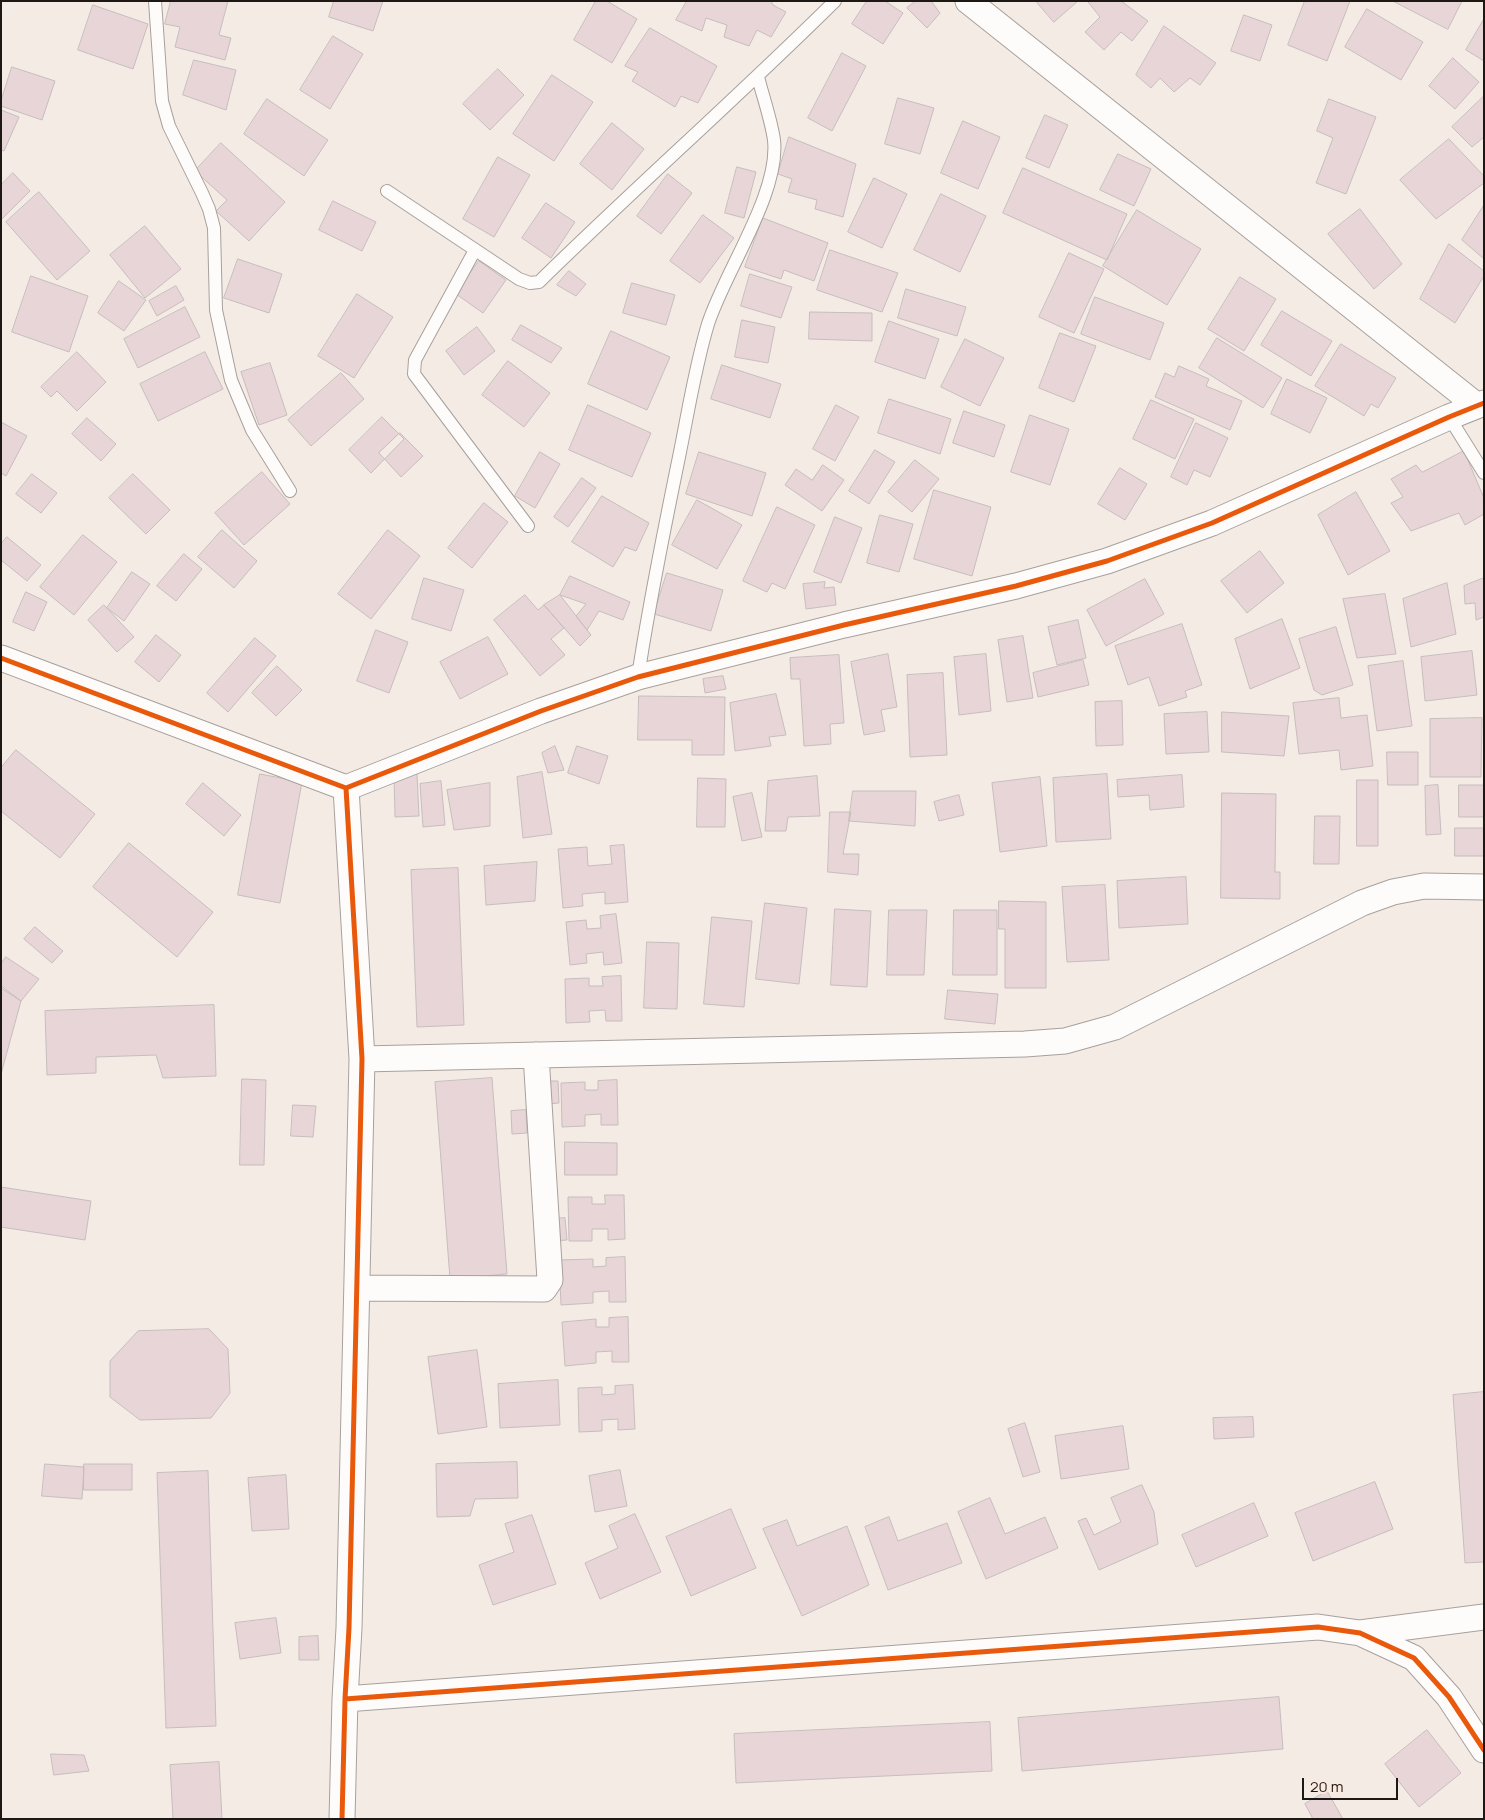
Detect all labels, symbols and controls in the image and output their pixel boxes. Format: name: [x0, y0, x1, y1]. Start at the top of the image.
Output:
scale bar: [1305, 1768, 1401, 1800]
text: 20 m: [1310, 1776, 1343, 1797]

